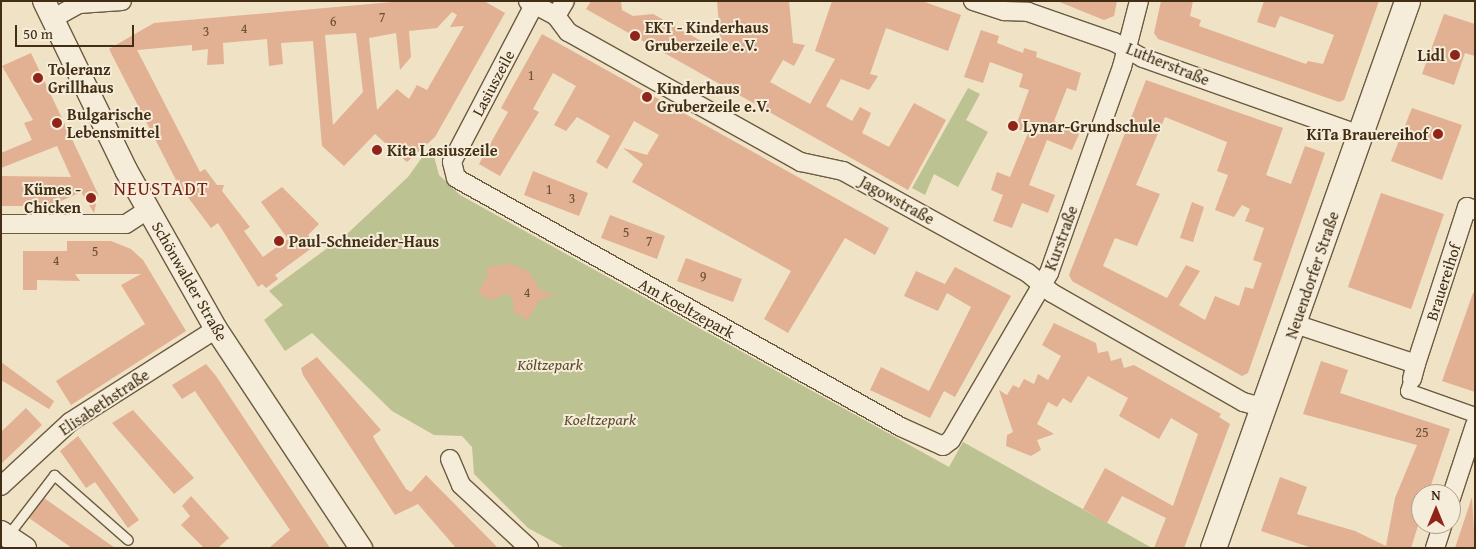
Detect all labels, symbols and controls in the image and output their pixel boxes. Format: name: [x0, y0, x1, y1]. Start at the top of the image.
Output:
house number: 7: [379, 9, 385, 25]
house number: 6: [330, 13, 336, 29]
scale bar: [18, 15, 136, 47]
place label: EKT - Kinderhaus Gruberzeile e.V.: [645, 17, 769, 55]
house number: 4: [241, 20, 247, 36]
text: 50 m: [23, 23, 53, 44]
house number: 3: [203, 23, 209, 39]
marker: EKT - Kinderhaus Gruberzeile e.V.: [629, 30, 641, 42]
street label: Lutherstraße: [1124, 39, 1212, 89]
place label: Lidl: [1418, 45, 1445, 65]
street label: Lasiuszeile: [468, 47, 518, 119]
marker: Lidl: [1449, 49, 1461, 61]
place label: Toleranz Grillhaus: [48, 59, 114, 97]
house number: 1: [528, 67, 534, 83]
marker: Toleranz Grillhaus: [32, 72, 44, 84]
place label: Kinderhaus Gruberzeile e.V.: [657, 78, 770, 116]
marker: Kinderhaus Gruberzeile e.V.: [641, 91, 653, 103]
place label: Bulgarische Lebensmittel: [67, 104, 160, 142]
place label: Lynar-Grundschule: [1023, 116, 1161, 136]
marker: Bulgarische Lebensmittel: [51, 117, 63, 129]
marker: Lynar-Grundschule: [1007, 120, 1019, 132]
place label: KiTa Brauereihof: [1307, 124, 1428, 144]
marker: KiTa Brauereihof: [1432, 128, 1444, 140]
place label: Kita Lasiuszeile: [387, 140, 498, 160]
marker: Kita Lasiuszeile: [371, 144, 383, 156]
street label: Jagowstraße: [856, 172, 938, 228]
district label: NEUSTADT: [112, 178, 210, 200]
place label: Kümes - Chicken: [24, 179, 81, 217]
house number: 1: [546, 181, 552, 197]
house number: 3: [569, 190, 575, 206]
marker: Kümes - Chicken: [85, 192, 97, 204]
street label: Kurstraße: [1040, 203, 1082, 273]
street label: Neuendorfer Straße: [1281, 209, 1343, 341]
street label: Schönwalder Straße: [148, 218, 232, 344]
house number: 5: [623, 224, 629, 240]
place label: Paul-Schneider-Haus: [289, 231, 439, 251]
house number: 7: [646, 233, 652, 249]
marker: Paul-Schneider-Haus: [273, 235, 285, 247]
street label: Brauereihof: [1422, 241, 1464, 323]
house number: 5: [92, 243, 98, 259]
house number: 4: [53, 252, 59, 268]
house number: 9: [700, 268, 706, 284]
street label: Am Koeltzepark: [636, 274, 738, 342]
house number: 4: [524, 284, 530, 300]
park label: Költzepark: [517, 354, 583, 374]
street label: Elisabethstraße: [55, 365, 153, 439]
park label: Koeltzepark: [564, 409, 636, 429]
house number: 25: [1415, 424, 1429, 440]
north arrow: [1411, 484, 1461, 534]
text: N: [1431, 485, 1441, 505]

